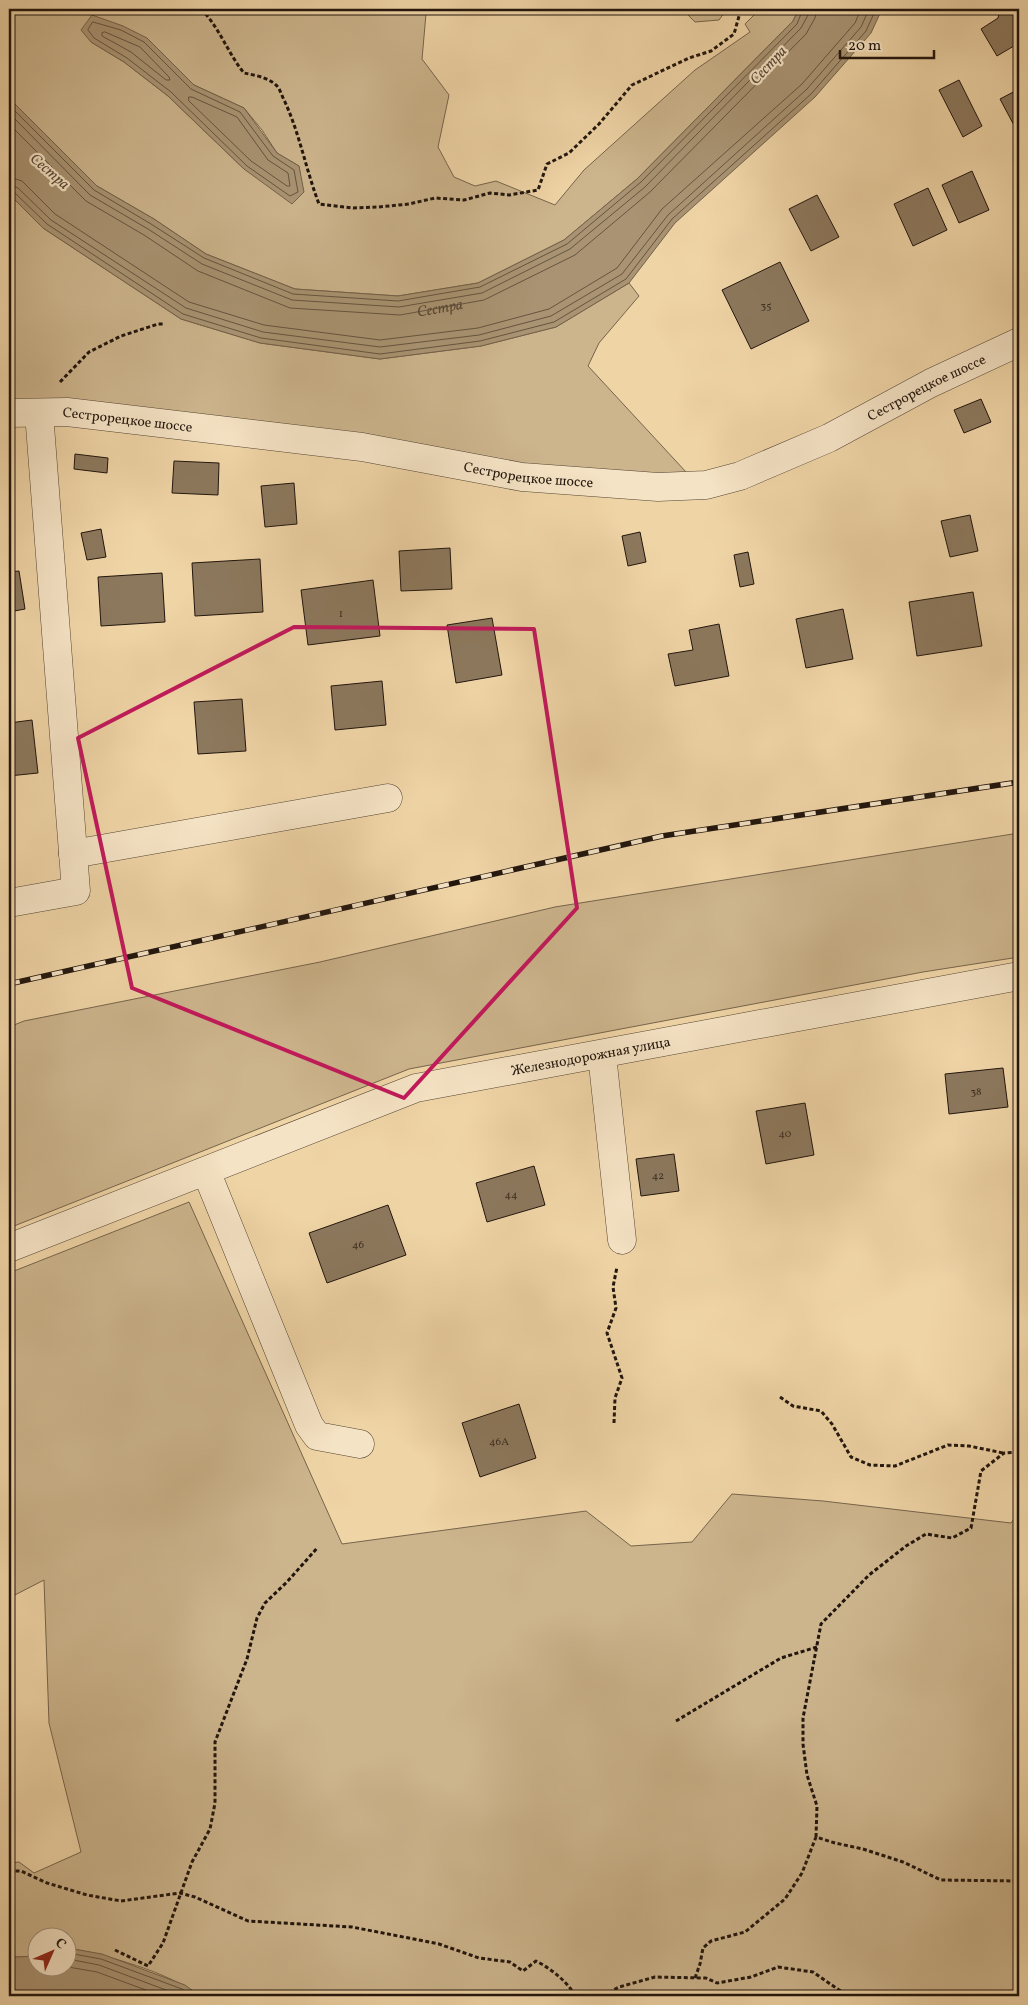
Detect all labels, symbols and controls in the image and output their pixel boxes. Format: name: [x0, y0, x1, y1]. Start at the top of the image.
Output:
scale bar: [840, 28, 934, 60]
text: 20 m: [848, 36, 881, 57]
water label: Сестра: [746, 42, 793, 90]
water label: Сестра: [25, 149, 73, 195]
water label: Сестра: [416, 295, 465, 324]
house number: 35: [761, 299, 771, 314]
street label: Сестрорецкое шоссе: [864, 351, 990, 427]
street label: Сестрорецкое шоссе: [62, 404, 194, 438]
street label: Сестрорецкое шоссе: [462, 458, 594, 493]
house number: 1: [339, 607, 343, 622]
street label: Железнодорожная улица: [510, 1033, 672, 1081]
house number: 38: [970, 1085, 982, 1100]
house number: 40: [779, 1127, 792, 1142]
house number: 42: [652, 1169, 664, 1184]
house number: 44: [504, 1188, 518, 1203]
house number: 46: [352, 1238, 364, 1253]
house number: 46А: [489, 1435, 509, 1450]
north arrow: [28, 1928, 78, 1978]
text: С: [50, 1934, 70, 1954]

